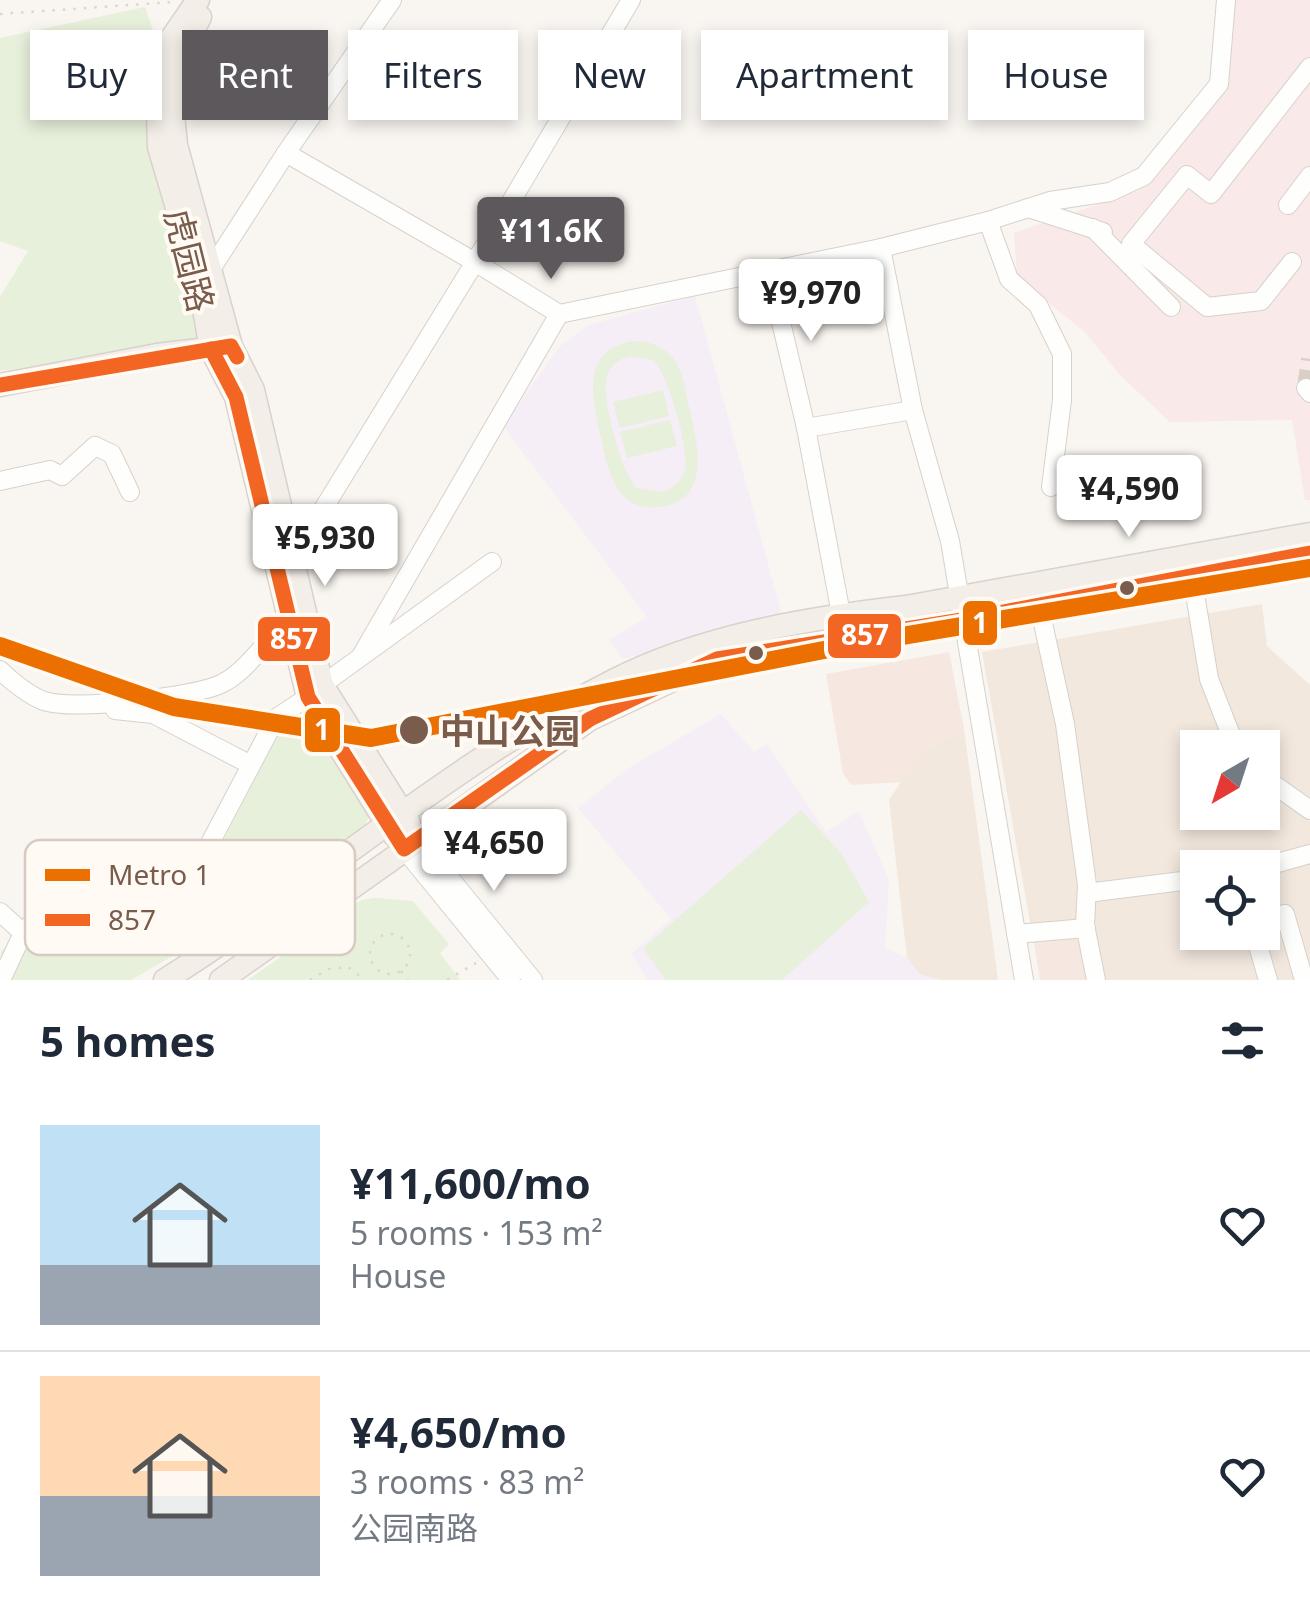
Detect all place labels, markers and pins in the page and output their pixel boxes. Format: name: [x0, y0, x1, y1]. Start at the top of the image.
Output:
pin: ¥11.6K: [470, 197, 632, 282]
pin: ¥9,970: [730, 259, 892, 344]
pin: ¥4,590: [1048, 455, 1210, 540]
pin: ¥5,930: [244, 504, 406, 589]
unlabelled marker: [1117, 578, 1137, 598]
unlabelled marker: [746, 643, 766, 663]
place label: 中山公园: [440, 707, 580, 754]
marker: 中山公园: [397, 713, 431, 747]
pin: ¥4,650: [413, 809, 575, 894]

